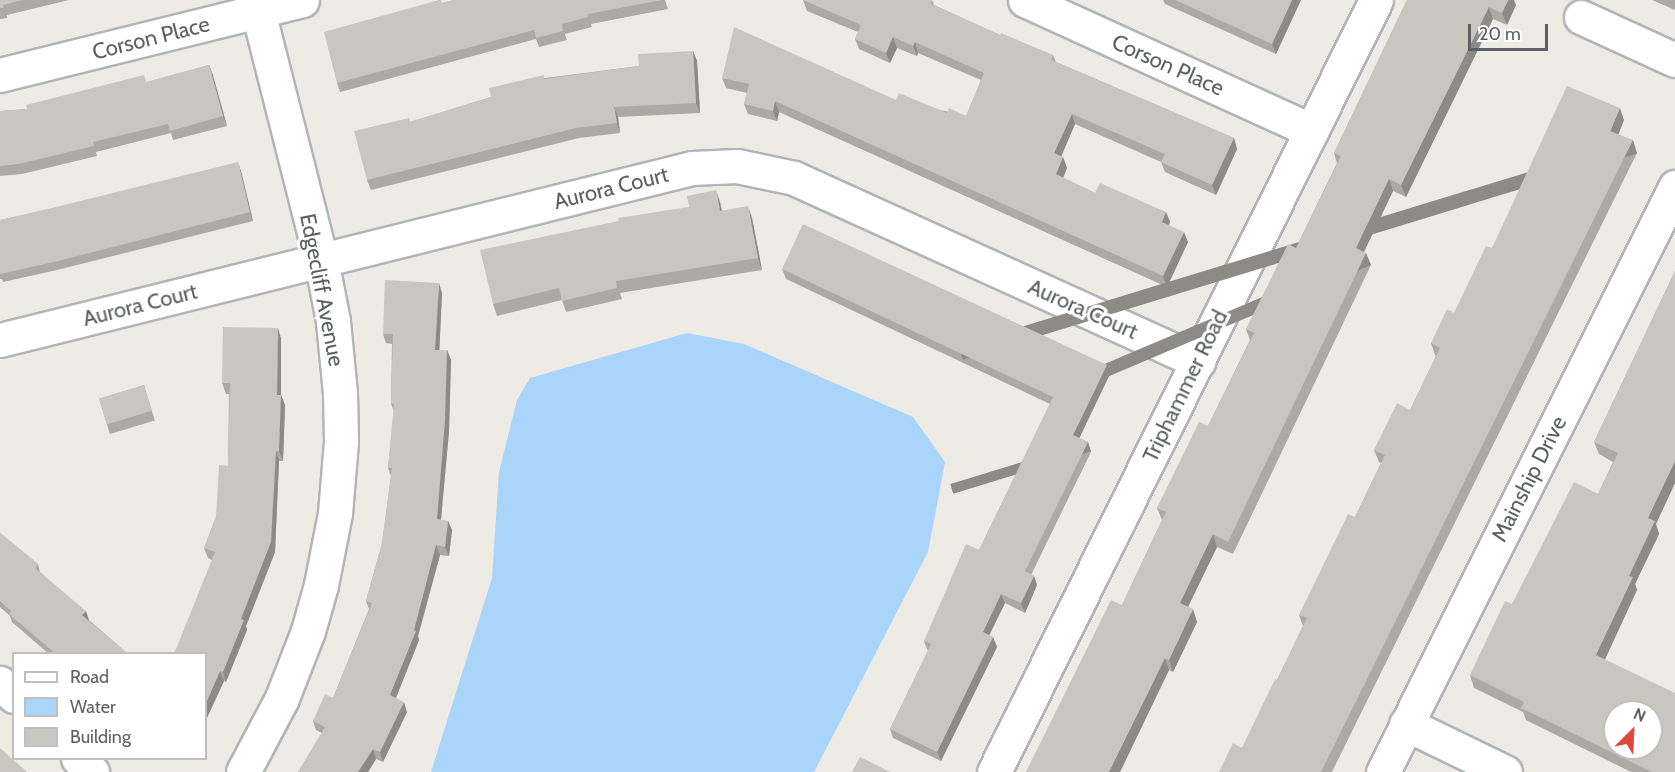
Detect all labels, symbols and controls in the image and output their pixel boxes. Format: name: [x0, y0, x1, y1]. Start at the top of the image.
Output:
street label: Corson Place: [90, 11, 212, 65]
scale bar: [1471, 12, 1550, 50]
text: 20 m: [1479, 23, 1521, 45]
street label: Corson Place: [1108, 29, 1228, 101]
street label: Aurora Court: [551, 161, 671, 215]
street label: Edgecliff Avenue: [294, 211, 350, 369]
street label: Aurora Court: [1024, 273, 1142, 345]
street label: Aurora Court: [80, 278, 200, 332]
street label: Triphammer Road: [1137, 306, 1233, 466]
street label: Mainship Drive: [1486, 412, 1572, 546]
legend: [12, 652, 207, 760]
text: Road: [70, 666, 109, 688]
text: Water: [70, 696, 116, 718]
north arrow: [1603, 700, 1663, 760]
text: N: [1631, 704, 1649, 726]
text: Building: [70, 726, 131, 748]

